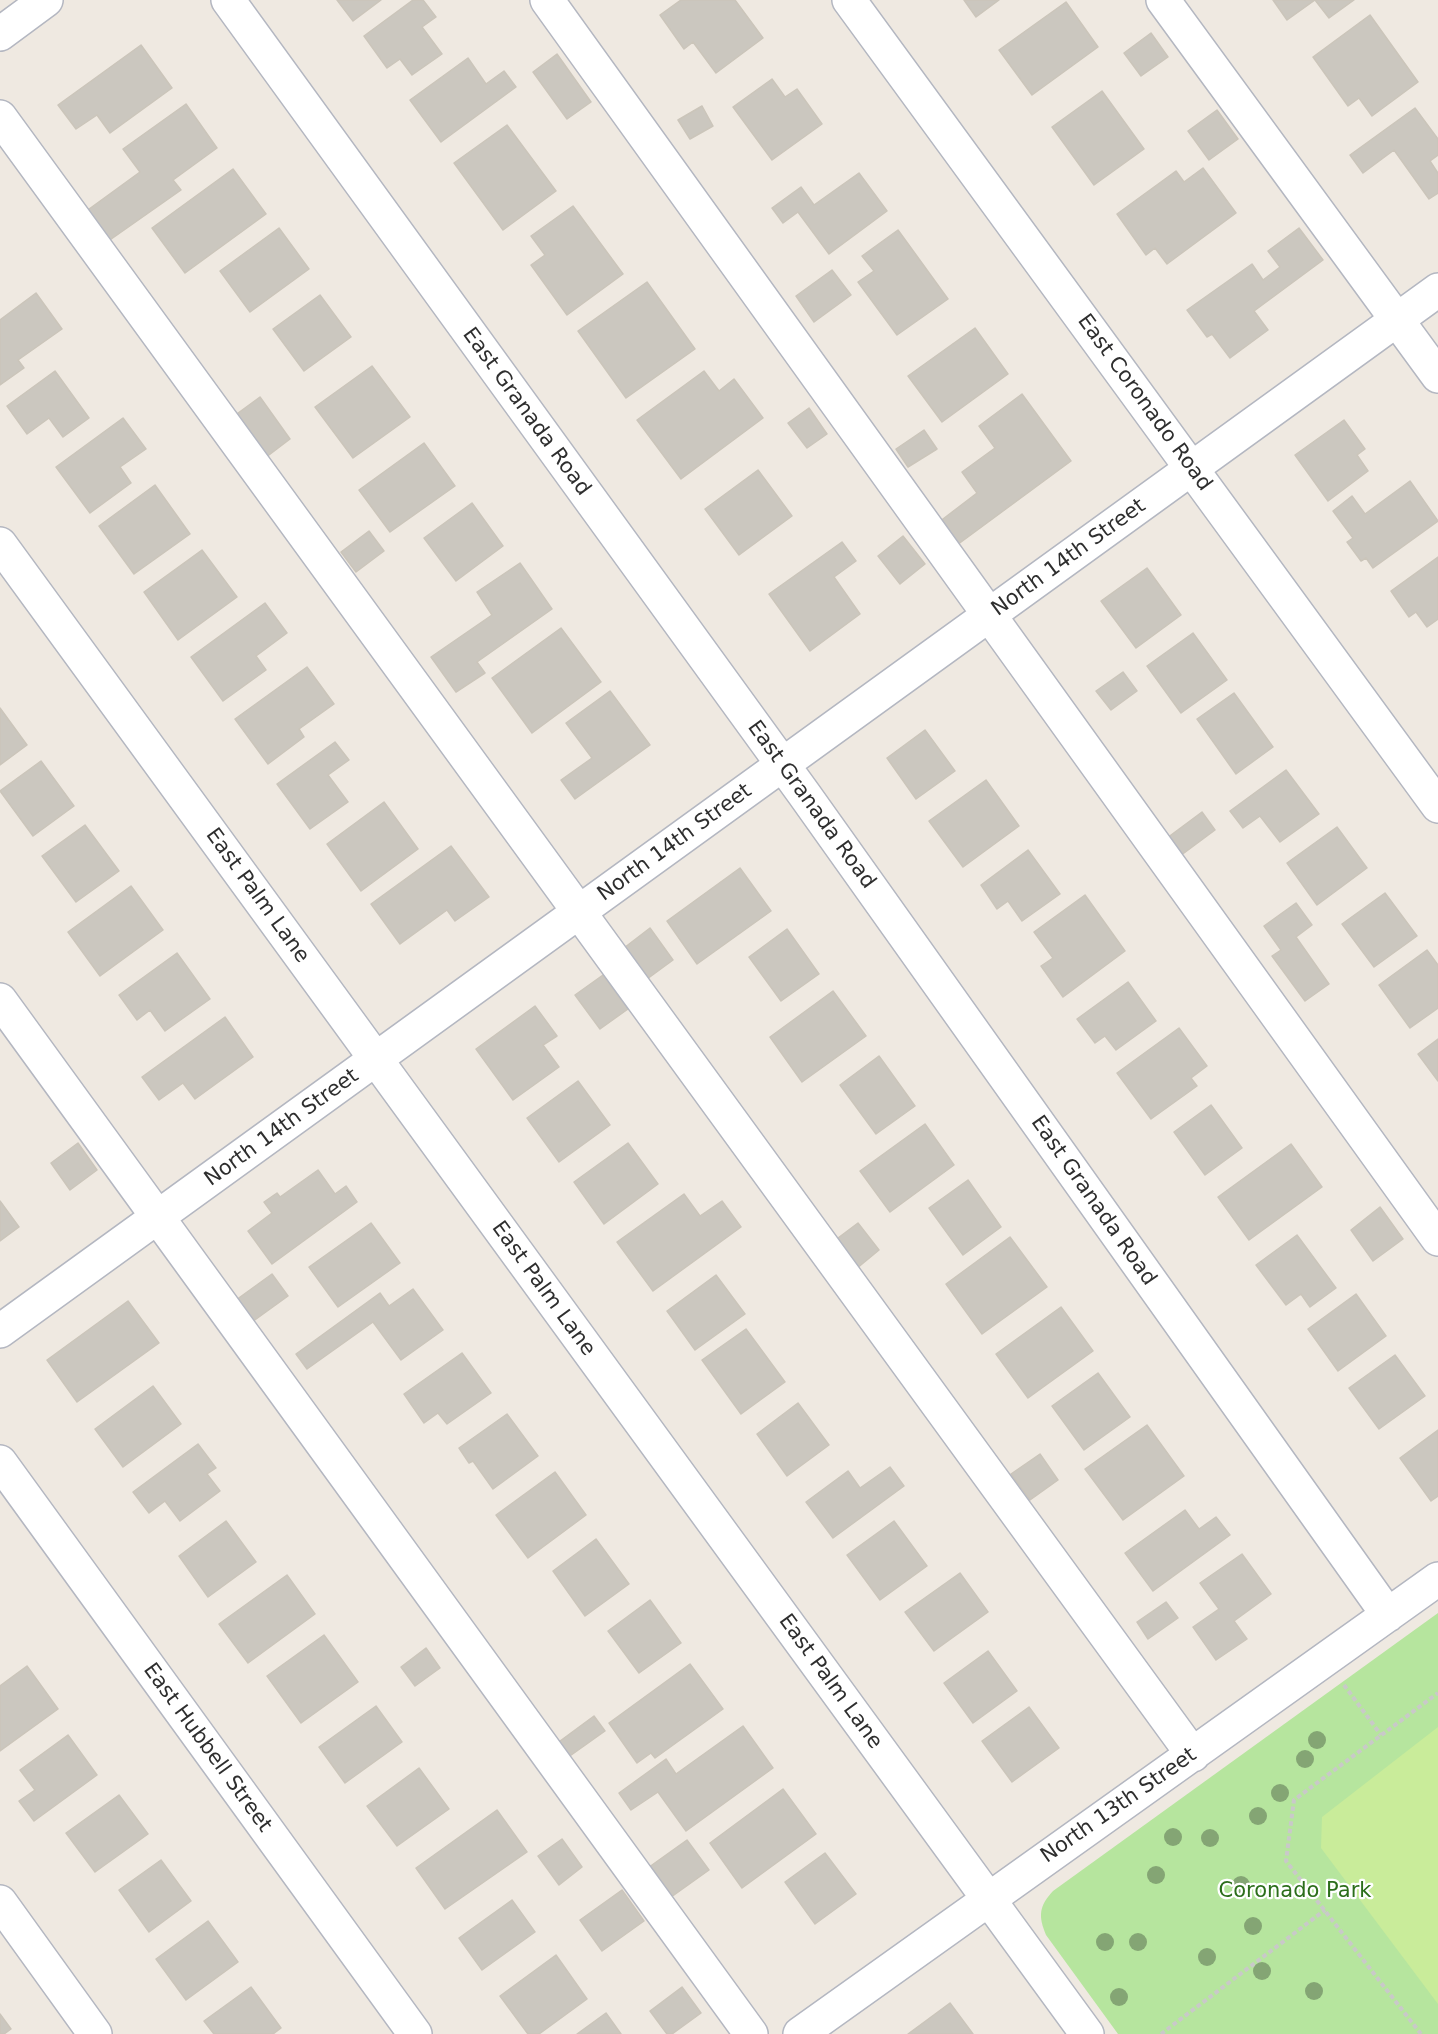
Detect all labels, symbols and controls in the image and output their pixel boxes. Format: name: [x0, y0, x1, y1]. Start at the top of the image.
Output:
street label: East Coronado Road: [1071, 310, 1217, 496]
street label: East Granada Road: [457, 323, 595, 501]
street label: North 14th Street: [987, 494, 1151, 622]
street label: East Granada Road: [742, 716, 880, 894]
street label: North 14th Street: [593, 779, 757, 907]
street label: East Palm Lane: [200, 824, 314, 968]
street label: North 14th Street: [200, 1064, 364, 1192]
street label: East Granada Road: [1025, 1111, 1161, 1291]
street label: East Palm Lane: [486, 1217, 600, 1361]
street label: East Palm Lane: [773, 1610, 887, 1754]
street label: East Hubbell Street: [137, 1659, 277, 1837]
street label: North 13th Street: [1036, 1743, 1202, 1869]
park label: Coronado Park: [1219, 1879, 1371, 1905]

